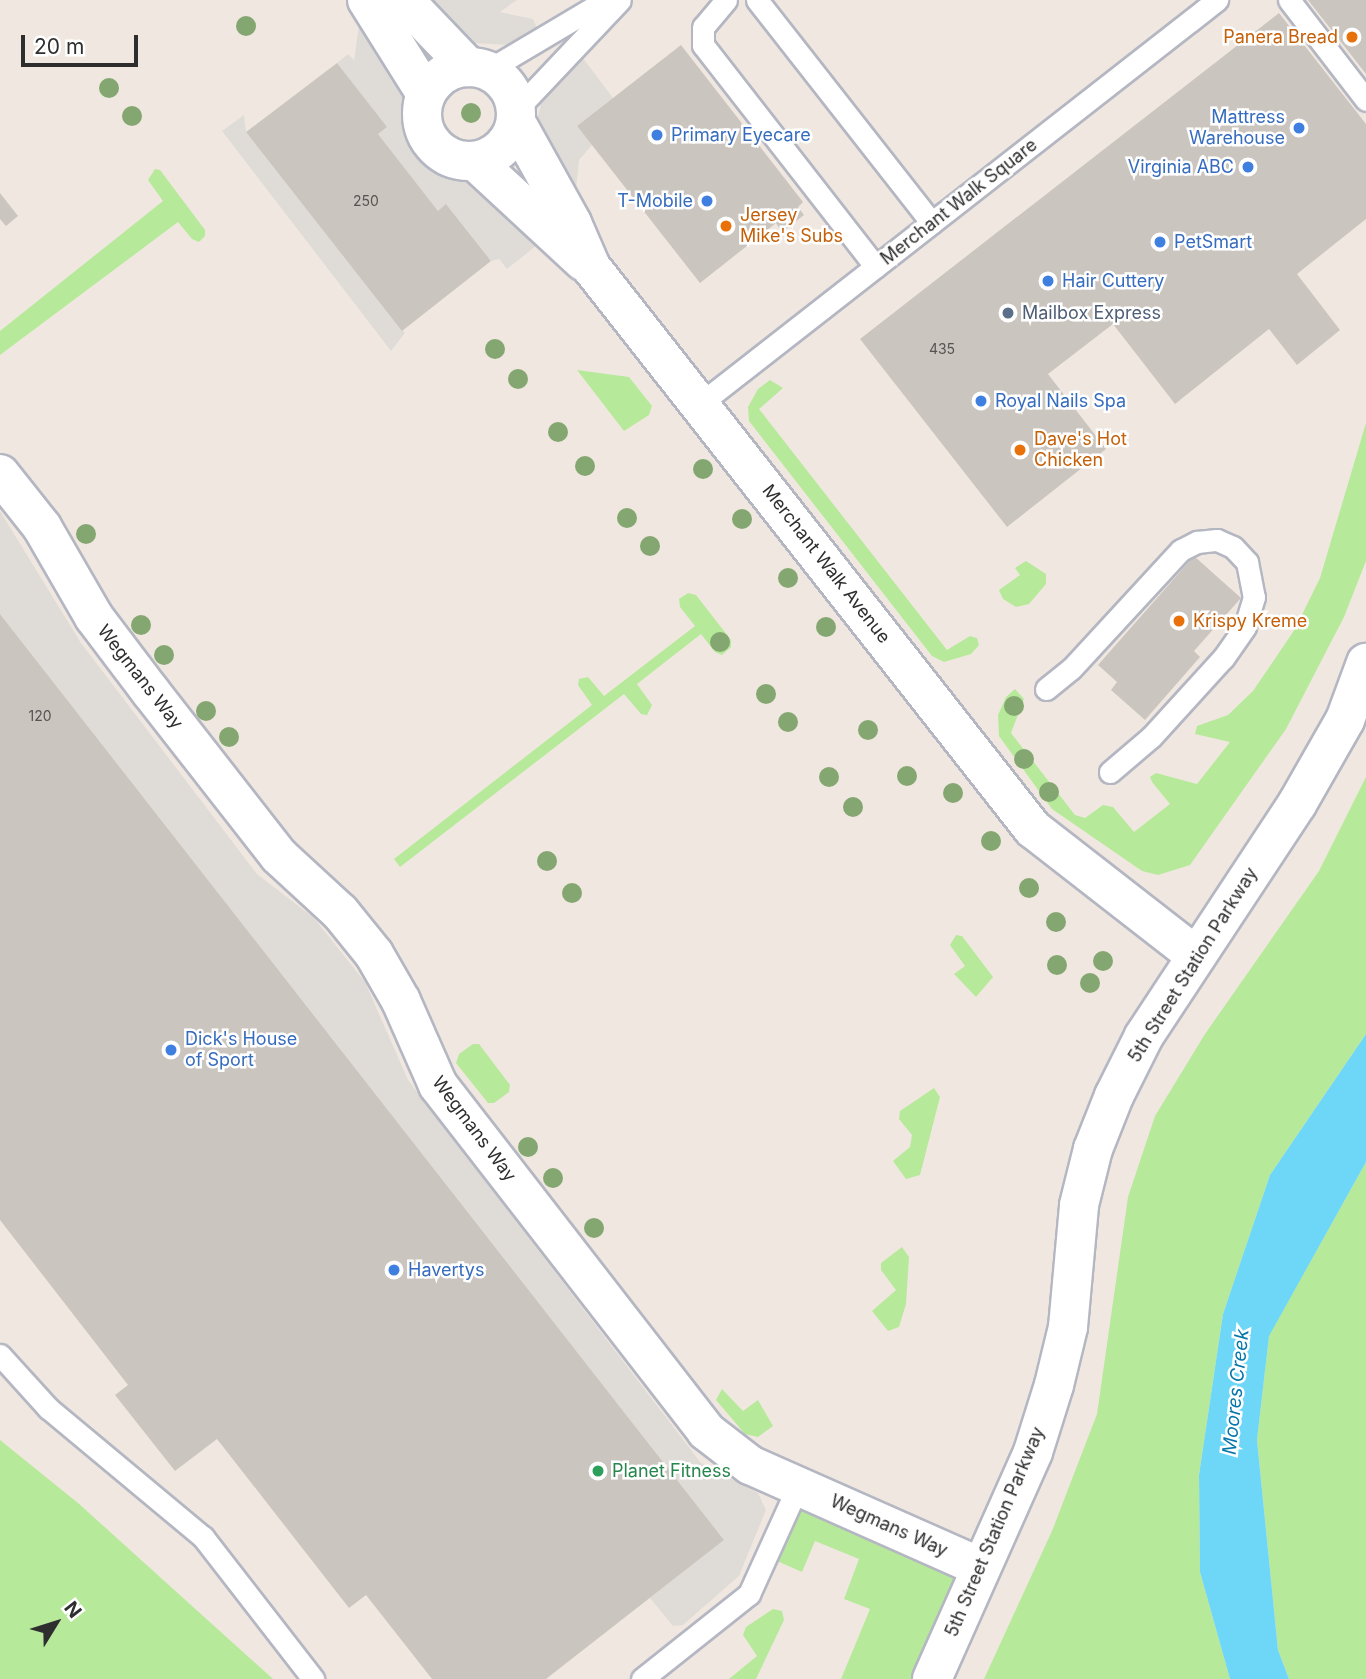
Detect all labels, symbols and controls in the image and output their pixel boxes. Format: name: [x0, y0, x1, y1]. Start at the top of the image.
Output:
scale bar: [24, 21, 142, 65]
place label: Panera Bread: [1223, 26, 1338, 48]
marker: Panera Bread: [1344, 29, 1360, 45]
text: 20 m: [34, 34, 84, 59]
place label: Mattress Warehouse: [1189, 107, 1285, 150]
marker: Mattress Warehouse: [1291, 120, 1307, 136]
place label: Primary Eyecare: [671, 124, 811, 146]
marker: Primary Eyecare: [649, 127, 665, 143]
street label: Merchant Walk Square: [877, 134, 1041, 270]
place label: Virginia ABC: [1128, 156, 1234, 178]
marker: Virginia ABC: [1240, 159, 1256, 175]
place label: T-Mobile: [617, 190, 693, 212]
house number: 250: [353, 193, 379, 209]
marker: T-Mobile: [699, 193, 715, 209]
place label: Jersey Mike's Subs: [740, 205, 843, 248]
marker: Jersey Mike's Subs: [718, 218, 734, 234]
place label: PetSmart: [1174, 231, 1252, 253]
marker: PetSmart: [1152, 234, 1168, 250]
place label: Hair Cuttery: [1062, 270, 1164, 292]
marker: Hair Cuttery: [1040, 273, 1056, 289]
place label: Mailbox Express: [1022, 302, 1161, 324]
marker: Mailbox Express: [1000, 305, 1016, 321]
house number: 435: [929, 341, 955, 357]
place label: Royal Nails Spa: [995, 390, 1126, 412]
marker: Royal Nails Spa: [973, 393, 989, 409]
place label: Dave's Hot Chicken: [1034, 429, 1127, 472]
marker: Dave's Hot Chicken: [1012, 442, 1028, 458]
street label: Merchant Walk Avenue: [757, 480, 895, 648]
place label: Krispy Kreme: [1193, 610, 1307, 632]
marker: Krispy Kreme: [1171, 613, 1187, 629]
street label: Wegmans Way: [93, 621, 187, 733]
house number: 120: [28, 708, 52, 724]
street label: 5th Street Station Parkway: [1124, 863, 1262, 1067]
place label: Dick's House of Sport: [185, 1029, 297, 1072]
marker: Dick's House of Sport: [163, 1042, 179, 1058]
street label: Wegmans Way: [427, 1072, 521, 1186]
place label: Havertys: [408, 1259, 484, 1281]
marker: Havertys: [386, 1262, 402, 1278]
water label: Moores Creek: [1218, 1328, 1254, 1456]
street label: 5th Street Station Parkway: [941, 1424, 1049, 1640]
place label: Planet Fitness: [612, 1460, 731, 1482]
marker: Planet Fitness: [590, 1463, 606, 1479]
street label: Wegmans Way: [827, 1490, 951, 1562]
north arrow: [21, 1588, 91, 1658]
text: N: [59, 1597, 86, 1623]

